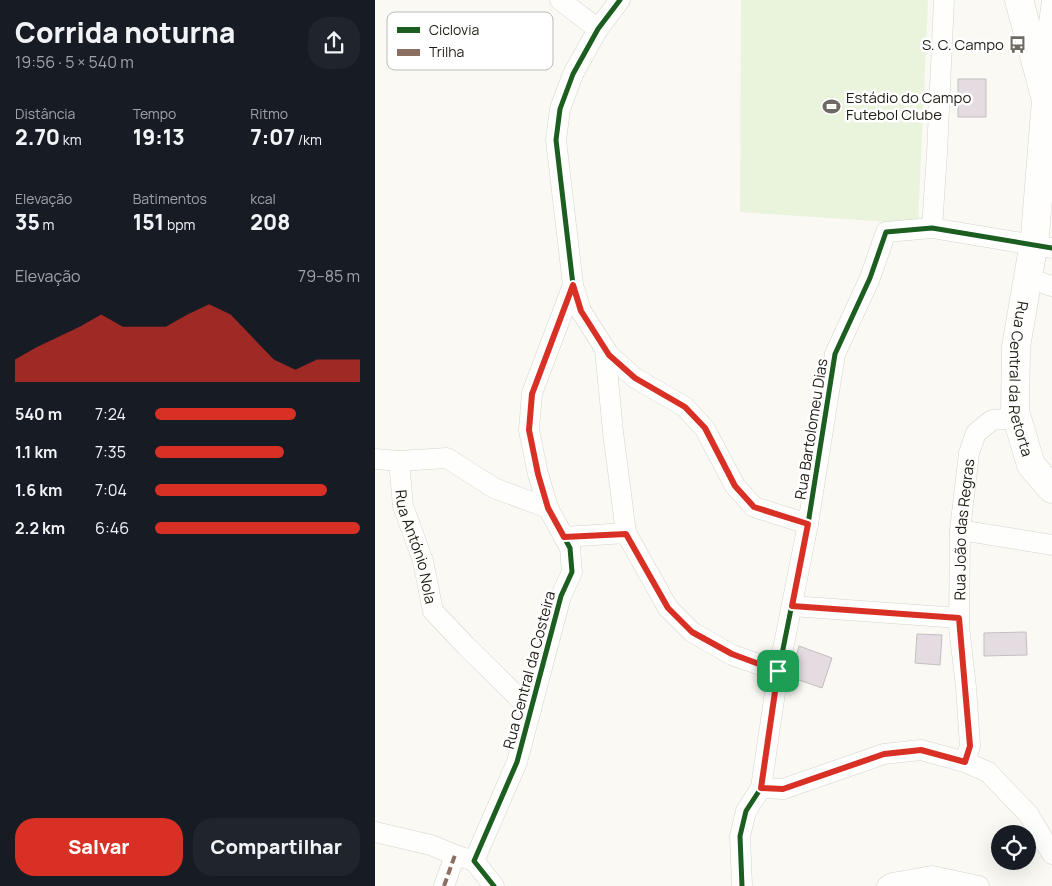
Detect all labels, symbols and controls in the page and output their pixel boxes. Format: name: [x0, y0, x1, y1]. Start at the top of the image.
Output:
legend: [387, 12, 553, 70]
text: Corrida noturna: [15, 13, 235, 51]
button: share: [308, 17, 360, 69]
text: Ciclovia: [429, 20, 479, 39]
place label: S. C. Campo: [922, 34, 1004, 55]
bus stop icon: S. C. Campo: [1008, 34, 1028, 54]
text: Trilha: [429, 42, 464, 61]
text: 19:56 · 5 × 540 m: [15, 51, 134, 73]
place label: Estádio do Campo Futebol Clube: [846, 87, 971, 125]
sports icon: Estádio do Campo Futebol Clube: [822, 96, 842, 116]
text: Distância: [15, 104, 75, 123]
text: Tempo: [133, 104, 176, 123]
text: Ritmo: [250, 104, 288, 123]
text: 2.70: [15, 123, 60, 151]
text: 19:13: [133, 123, 185, 151]
text: 7:07: [250, 123, 295, 151]
text: km: [60, 130, 82, 149]
text: /km: [295, 130, 322, 149]
text: Elevação: [15, 189, 72, 208]
text: Batimentos: [133, 189, 207, 208]
text: kcal: [250, 189, 276, 208]
text: 35: [15, 208, 40, 236]
text: 151: [133, 208, 164, 236]
text: 208: [250, 208, 290, 236]
text: m: [40, 215, 54, 234]
text: bpm: [164, 215, 195, 234]
text: Elevação: [15, 265, 81, 287]
text: 79–85 m: [298, 265, 360, 287]
street label: Rua Central da Retorta: [1004, 300, 1038, 459]
street label: Rua Bartolomeu Dias: [789, 357, 833, 501]
text: 540 m: [15, 403, 62, 425]
text: 7:24: [95, 403, 126, 425]
text: 1.1 km: [15, 441, 58, 463]
text: 7:35: [95, 441, 126, 463]
street label: Rua João das Regras: [949, 457, 979, 601]
text: 1.6 km: [15, 479, 62, 501]
text: 7:04: [95, 479, 127, 501]
street label: Rua António Nola: [391, 489, 442, 606]
text: 2.2 km: [15, 517, 65, 539]
text: 6:46: [95, 517, 129, 539]
street label: Rua Central da Costeira: [498, 589, 560, 751]
pin: [757, 650, 799, 692]
icon: arrive: [764, 657, 792, 685]
button: Salvar: [15, 818, 183, 876]
button: Compartilhar: [193, 818, 360, 876]
map controls: [991, 825, 1036, 870]
button: locate: [991, 825, 1036, 870]

